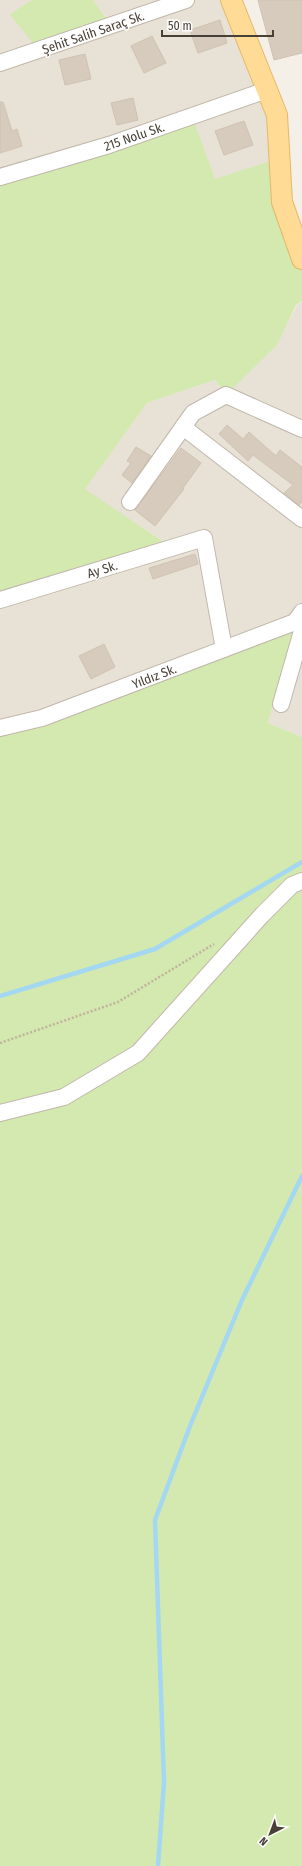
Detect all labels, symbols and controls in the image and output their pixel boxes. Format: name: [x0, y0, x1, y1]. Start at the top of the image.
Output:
street label: Şehit Salih Saraç Sk.: [40, 8, 146, 57]
scale bar: [162, 12, 273, 38]
text: 50 m: [168, 19, 192, 33]
street label: 215 Nolu Sk.: [102, 119, 167, 154]
street label: Ay Sk.: [85, 558, 119, 581]
street label: Yıldız Sk.: [130, 661, 179, 692]
north arrow: [250, 1814, 290, 1854]
text: N: [257, 1834, 270, 1848]

